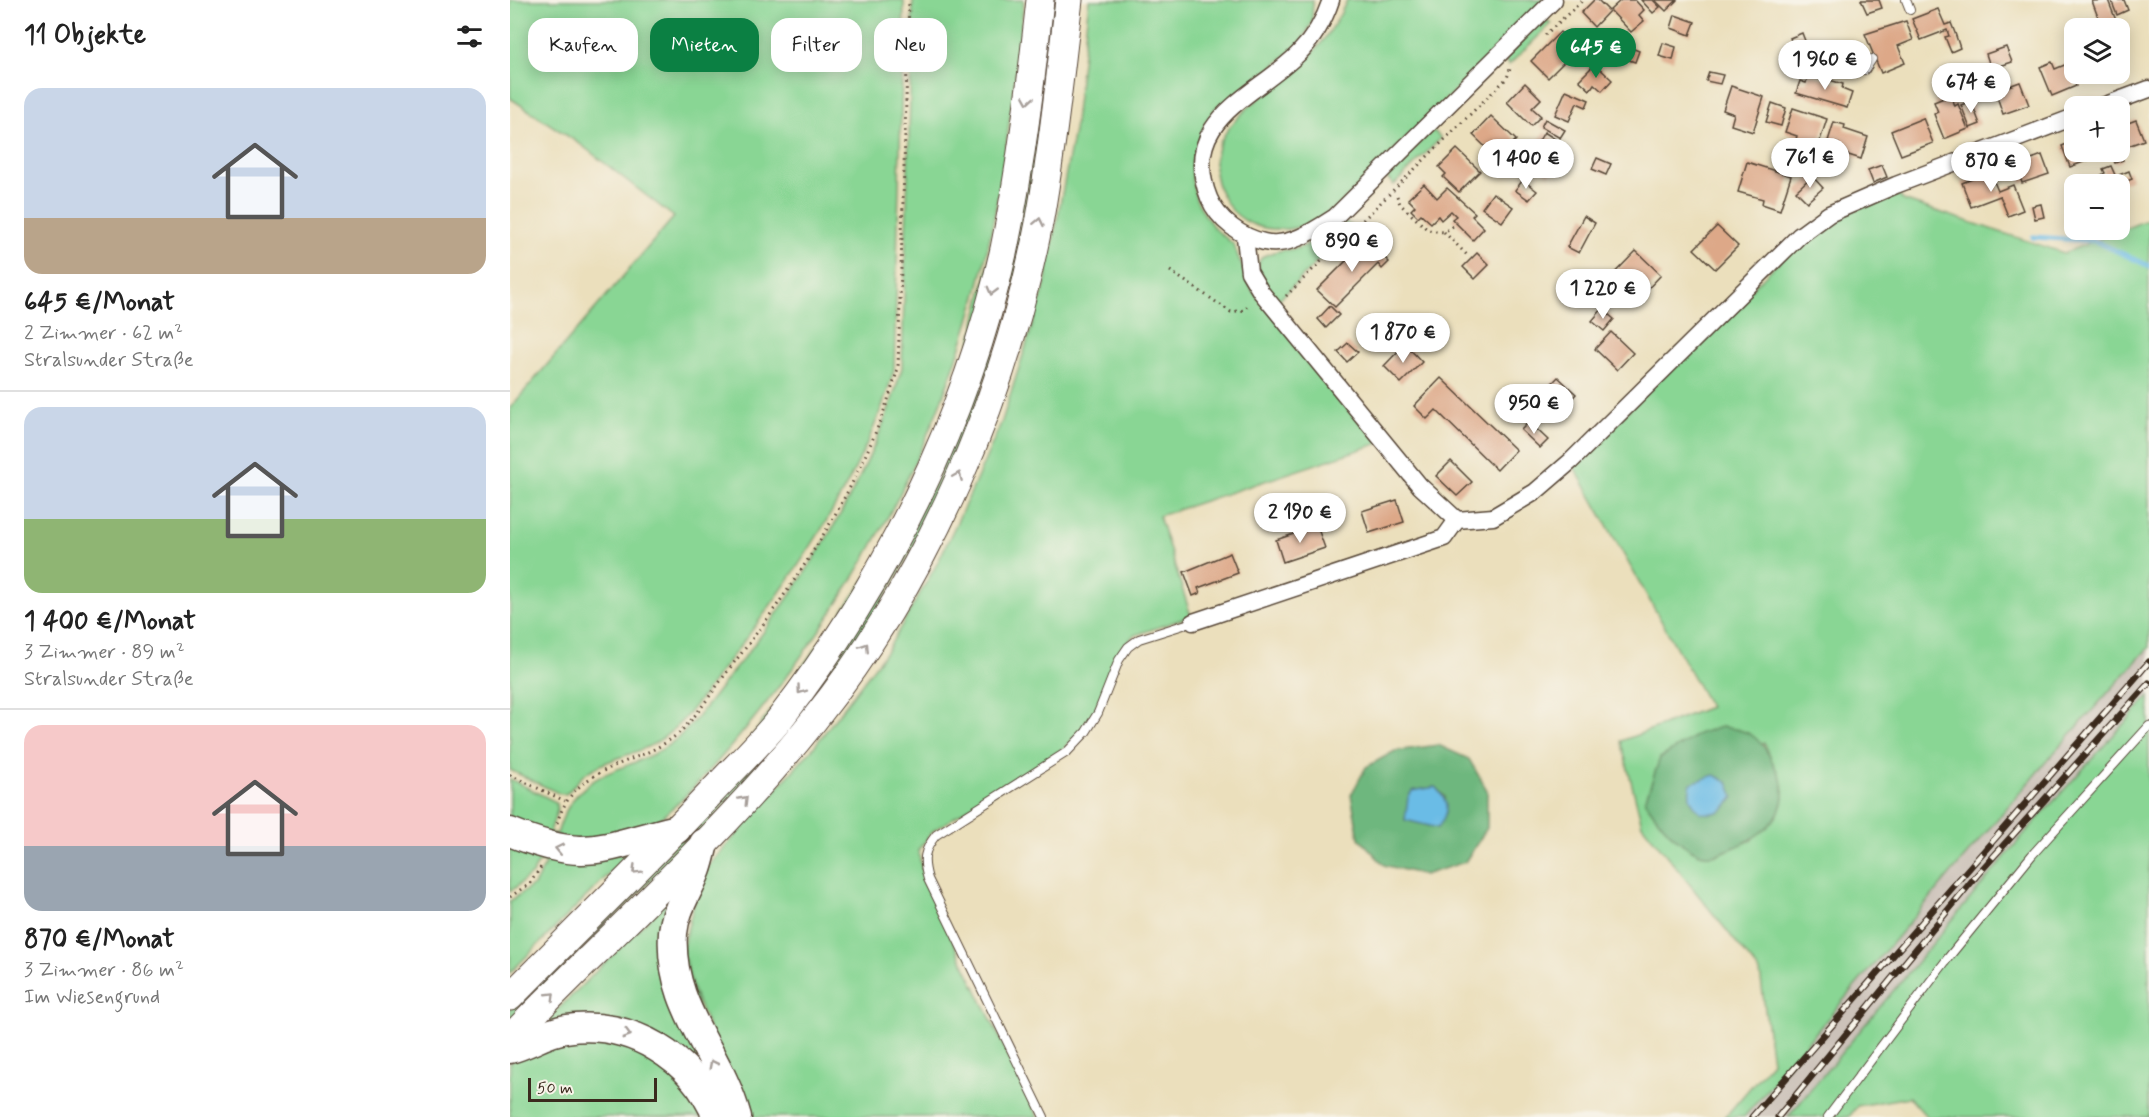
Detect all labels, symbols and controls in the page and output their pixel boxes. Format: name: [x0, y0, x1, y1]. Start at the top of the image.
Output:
chip: Kaufen: [528, 18, 638, 72]
chip: Mieten: [650, 18, 759, 72]
chip: Filter: [771, 18, 862, 72]
chip: Neu: [874, 18, 947, 72]
map controls: [2064, 18, 2130, 240]
button: layers: [2064, 18, 2130, 84]
text: 11 Objekte: [24, 19, 146, 53]
icon: filters: [453, 20, 486, 53]
pin: 645 €: [1554, 28, 1638, 79]
text: 645 €: [1570, 34, 1622, 61]
pin: 1 960 €: [1770, 40, 1880, 91]
text: 1 960 €: [1792, 46, 1858, 73]
pin: 674 €: [1929, 63, 2013, 114]
text: 674 €: [1946, 69, 1996, 96]
one-way arrow: [1023, 95, 1035, 104]
button: +: [2064, 96, 2130, 162]
icon: home: [201, 127, 309, 235]
pin: 761 €: [1768, 138, 1852, 189]
pin: 1 400 €: [1471, 139, 1581, 190]
pin: 870 €: [1949, 142, 2033, 193]
text: 761 €: [1785, 144, 1835, 171]
text: 1 400 €: [1492, 145, 1560, 172]
text: 870 €: [1965, 148, 2017, 175]
button: −: [2064, 174, 2130, 240]
one-way arrow: [1031, 218, 1044, 228]
pin: 890 €: [1310, 222, 1394, 273]
text: 890 €: [1325, 228, 1379, 255]
pin: 1 220 €: [1548, 269, 1658, 320]
text: 1 220 €: [1570, 275, 1636, 302]
one-way arrow: [987, 285, 999, 296]
text: 645 €/Monat: [24, 286, 175, 320]
pin: 1 870 €: [1348, 313, 1458, 364]
text: 1 870 €: [1370, 319, 1436, 346]
text: 2 Zimmer · 62 m²: [24, 320, 183, 347]
text: Stralsunder Straße: [24, 347, 194, 374]
pin: 950 €: [1492, 384, 1576, 435]
text: 950 €: [1508, 390, 1560, 417]
icon: home: [201, 446, 309, 554]
one-way arrow: [951, 472, 963, 483]
pin: 2 190 €: [1245, 493, 1355, 544]
text: 2 190 €: [1268, 499, 1332, 526]
text: 1 400 €/Monat: [24, 605, 196, 639]
text: 3 Zimmer · 89 m²: [24, 639, 185, 666]
one-way arrow: [858, 643, 869, 654]
text: Stralsunder Straße: [24, 666, 194, 693]
one-way arrow: [797, 683, 808, 694]
icon: home: [201, 764, 309, 872]
one-way arrow: [737, 797, 748, 808]
one-way arrow: [555, 843, 565, 856]
one-way arrow: [633, 862, 644, 873]
text: 870 €/Monat: [24, 923, 175, 957]
text: 3 Zimmer · 86 m²: [24, 957, 184, 984]
text: Im Wiesengrund: [24, 984, 160, 1011]
one-way arrow: [544, 993, 555, 1004]
one-way arrow: [621, 1027, 632, 1039]
one-way arrow: [709, 1059, 720, 1070]
scale bar: [528, 1075, 657, 1102]
text: 50 m: [537, 1078, 573, 1099]

